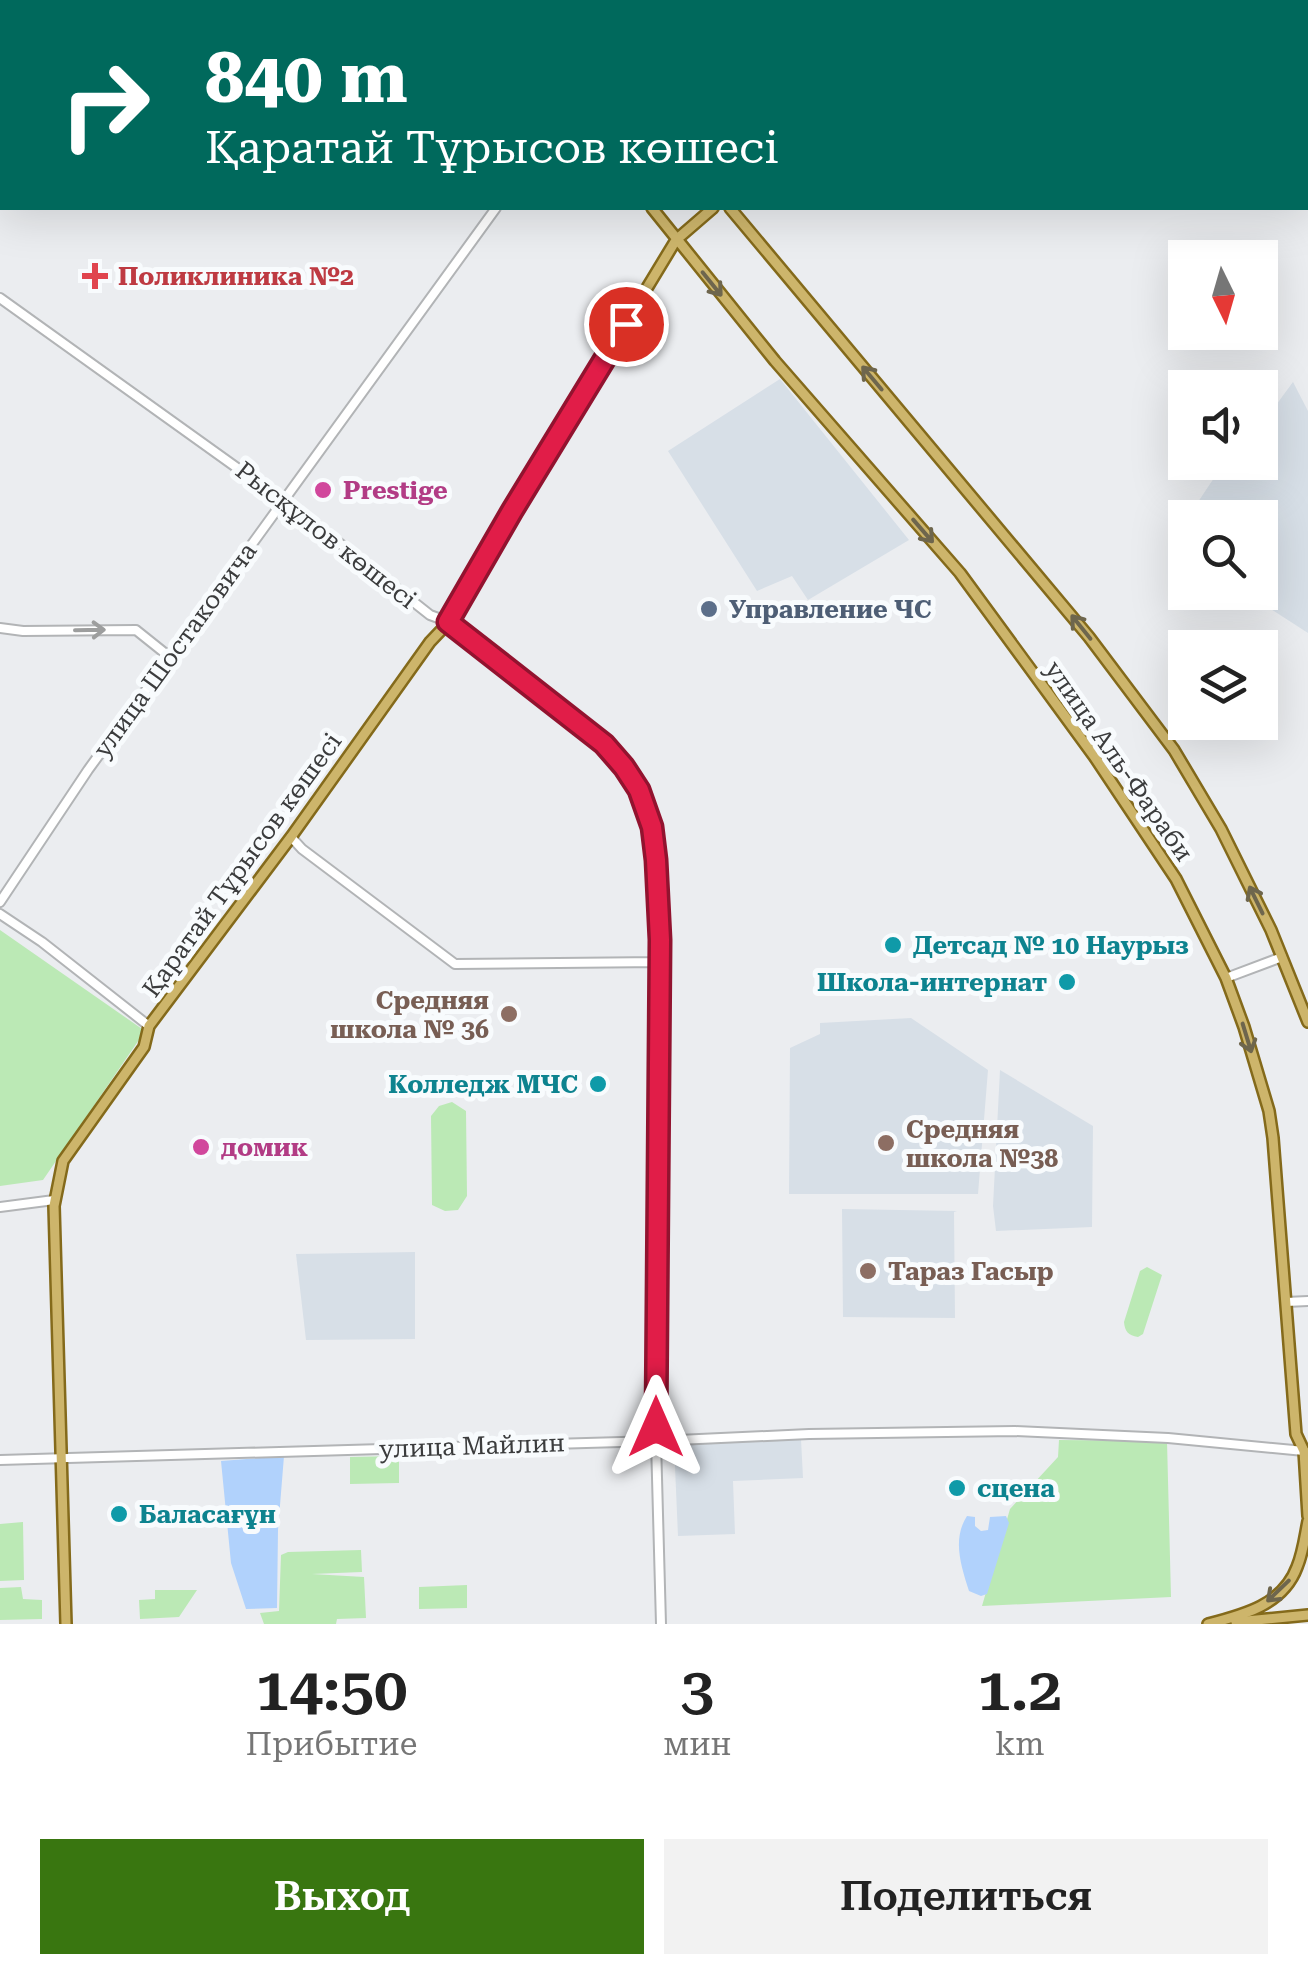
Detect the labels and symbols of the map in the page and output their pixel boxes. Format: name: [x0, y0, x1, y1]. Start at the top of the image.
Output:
north arrow: [1168, 240, 1278, 350]
place label: Поликлиника №2: [118, 262, 354, 291]
marker: Поликлиника №2: [82, 263, 108, 289]
one-way arrow: [701, 270, 722, 297]
pin: [584, 282, 669, 367]
one-way arrow: [861, 366, 883, 392]
street label: Рысқұлов көшесі: [230, 456, 422, 614]
place label: Prestige: [343, 476, 448, 505]
marker: Prestige: [312, 479, 334, 501]
one-way arrow: [912, 518, 935, 543]
street label: улица Шостаковича: [87, 537, 263, 763]
place label: Управление ЧС: [729, 595, 932, 624]
marker: Управление ЧС: [698, 598, 720, 620]
one-way arrow: [1070, 615, 1092, 641]
one-way arrow: [74, 620, 106, 639]
street label: улица Аль-Фараби: [1039, 655, 1199, 867]
street label: Қаратай Тұрысов көшесі: [137, 728, 347, 1002]
one-way arrow: [1246, 885, 1265, 915]
place label: Детсад № 10 Наурыз: [913, 931, 1189, 960]
marker: Детсад № 10 Наурыз: [882, 934, 904, 956]
place label: Школа-интернат: [817, 968, 1047, 997]
marker: Школа-интернат: [1056, 971, 1078, 993]
place label: Средняя школа № 36: [330, 986, 489, 1044]
marker: Средняя школа № 36: [498, 1003, 520, 1025]
one-way arrow: [1239, 1022, 1257, 1053]
place label: Колледж МЧС: [388, 1070, 578, 1099]
marker: Колледж МЧС: [587, 1073, 609, 1095]
place label: Средняя школа №38: [906, 1115, 1058, 1173]
marker: Средняя школа №38: [875, 1132, 897, 1154]
place label: домик: [221, 1133, 308, 1162]
marker: домик: [190, 1136, 212, 1158]
place label: Тараз Гасыр: [888, 1257, 1054, 1286]
marker: Тараз Гасыр: [857, 1260, 879, 1282]
position arrow: [604, 1375, 708, 1479]
street label: улица Майлин: [379, 1428, 565, 1464]
place label: сцена: [977, 1474, 1055, 1503]
marker: сцена: [946, 1477, 968, 1499]
place label: Баласағұн: [139, 1500, 276, 1529]
marker: Баласағұн: [108, 1503, 130, 1525]
one-way arrow: [1266, 1579, 1290, 1603]

